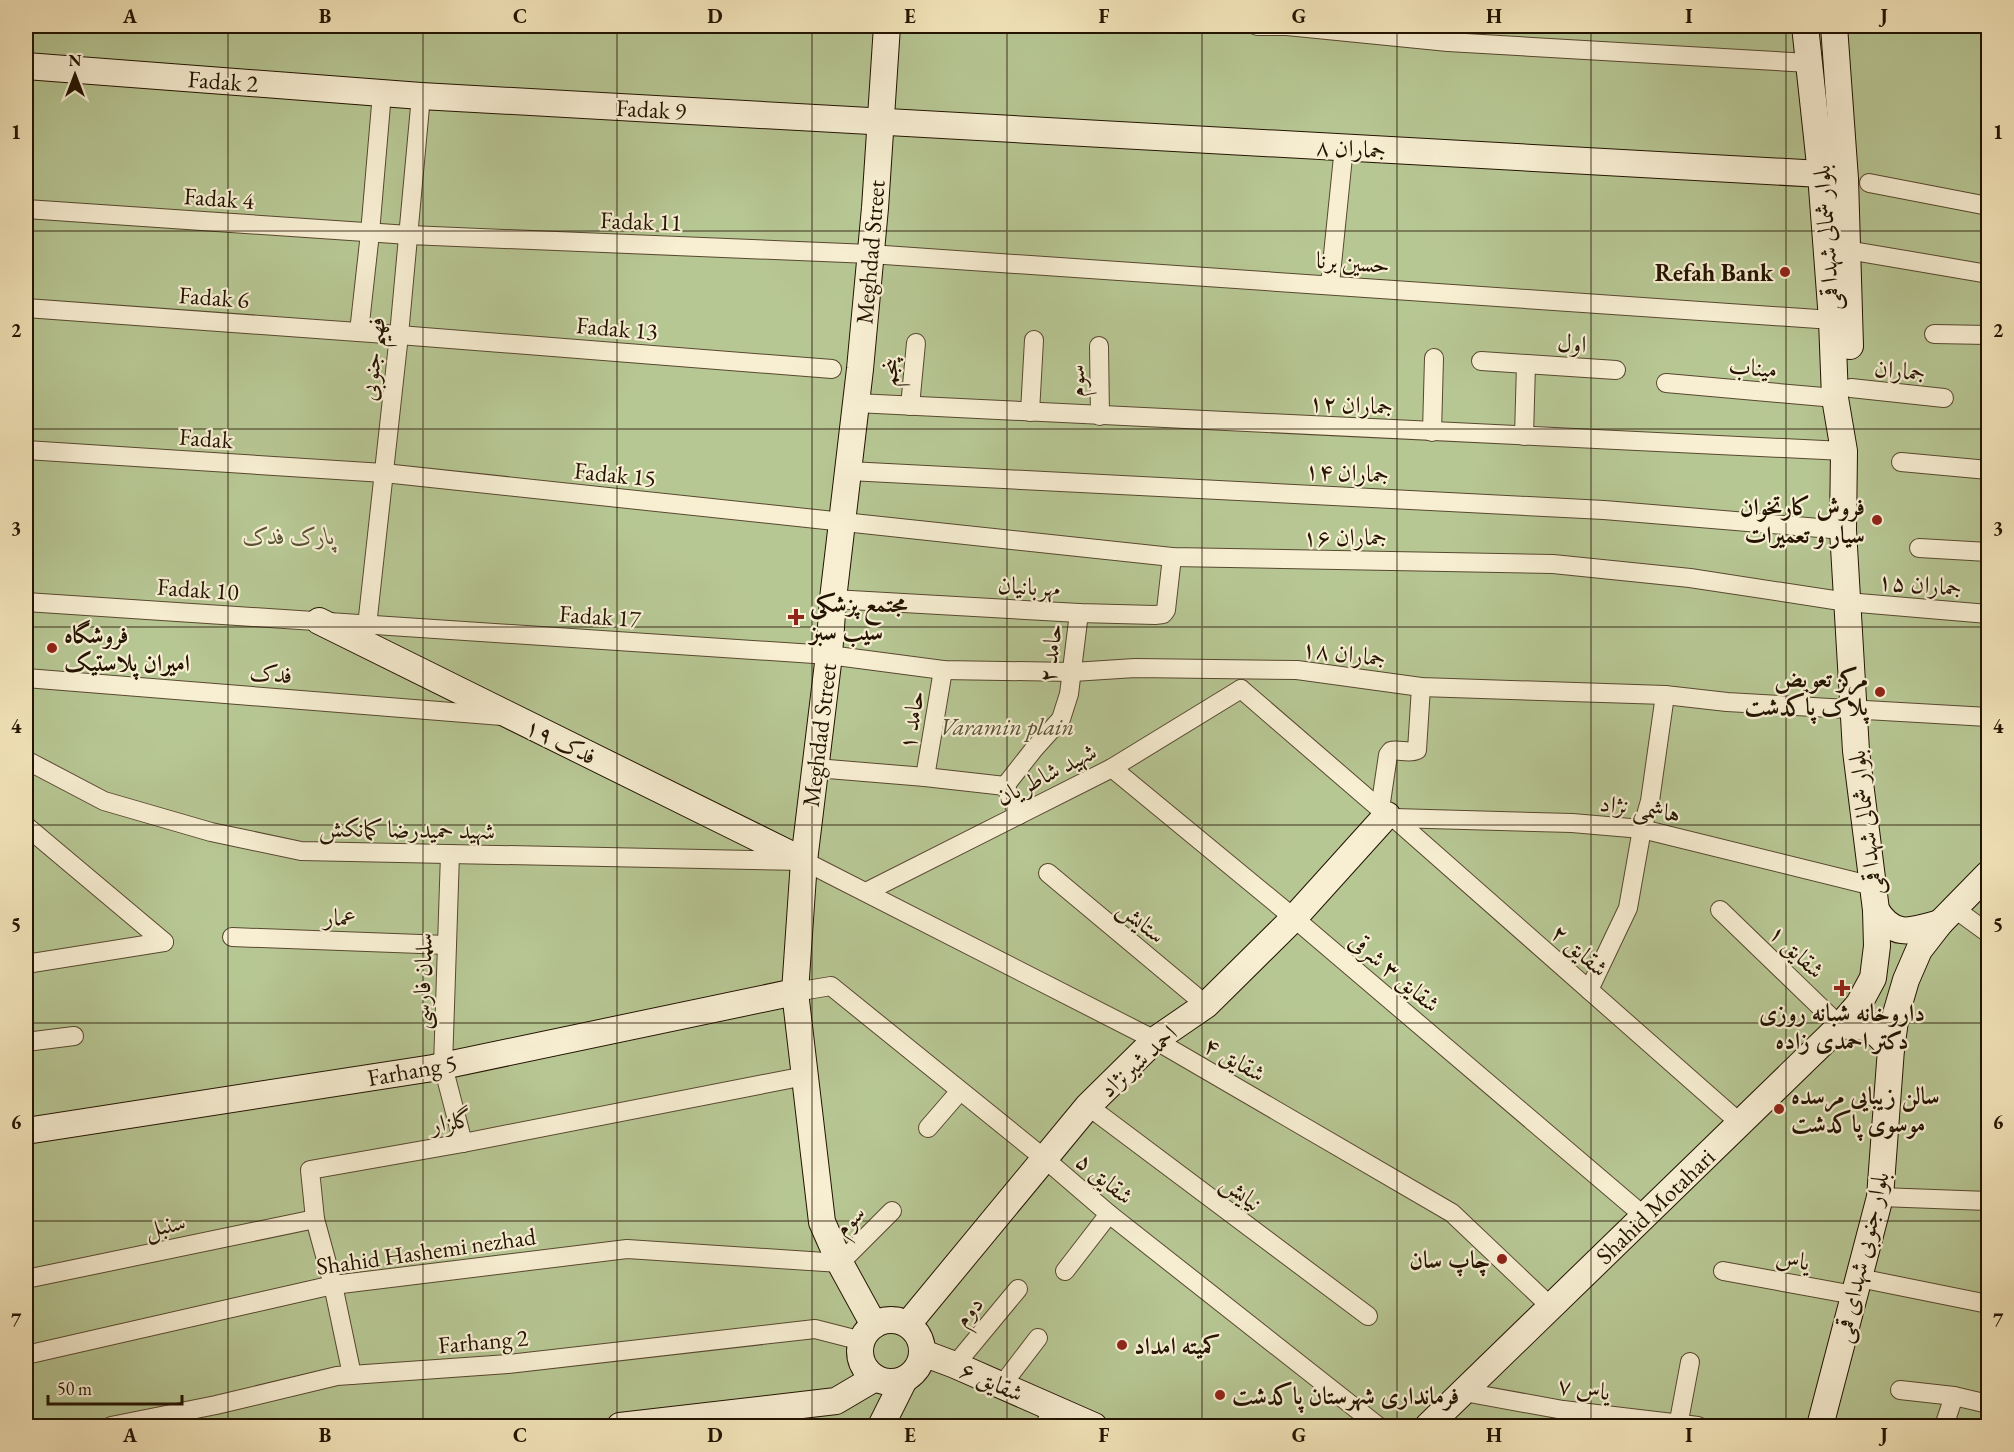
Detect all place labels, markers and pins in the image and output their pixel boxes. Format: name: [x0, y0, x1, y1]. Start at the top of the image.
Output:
place label: Refah Bank: [1655, 257, 1774, 288]
marker: Refah Bank: [1778, 265, 1792, 279]
place label: فروش کارتخوان سیار و تعمیرات: [1740, 491, 1865, 550]
marker: فروش کارتخوان سیار و تعمیرات: [1870, 513, 1884, 527]
place label: مجتمع پزشکی سیب سبز: [807, 588, 908, 648]
marker: مجتمع پزشکی سیب سبز: [787, 608, 805, 626]
place label: فروشگاه امیران پلاستیک: [64, 619, 190, 681]
marker: فروشگاه امیران پلاستیک: [45, 641, 59, 655]
place label: مرکز تعویض پلاک پاکدشت: [1744, 663, 1869, 725]
marker: مرکز تعویض پلاک پاکدشت: [1873, 685, 1887, 699]
marker: داروخانه شبانه روزی دکتر احمدی زاده: [1835, 981, 1849, 995]
place label: داروخانه شبانه روزی دکتر احمدی زاده: [1759, 997, 1925, 1056]
place label: سالن زیبایی مرسده موسوی پاکدشت: [1791, 1080, 1940, 1142]
marker: سالن زیبایی مرسده موسوی پاکدشت: [1772, 1102, 1786, 1116]
place label: چاپ سان: [1409, 1244, 1490, 1277]
marker: چاپ سان: [1495, 1252, 1509, 1266]
place label: کمیته امداد: [1134, 1330, 1221, 1361]
marker: کمیته امداد: [1115, 1338, 1129, 1352]
place label: فرمانداری شهرستان پاکدشت: [1232, 1380, 1459, 1414]
marker: فرمانداری شهرستان پاکدشت: [1213, 1388, 1227, 1402]

